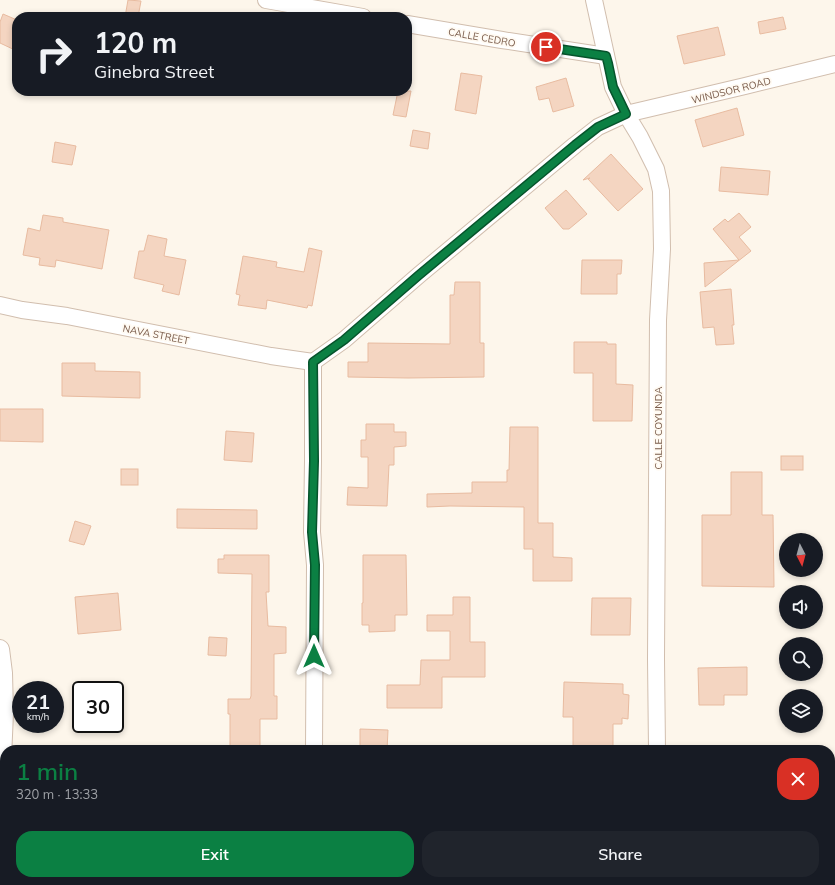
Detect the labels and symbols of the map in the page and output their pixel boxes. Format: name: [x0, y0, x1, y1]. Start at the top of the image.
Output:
street label: CALLE CEDRO: [447, 25, 517, 50]
pin: [529, 30, 563, 64]
street label: WINDSOR ROAD: [690, 74, 772, 107]
street label: NAVA STREET: [122, 322, 190, 347]
street label: CALLE COYUNDA: [652, 386, 665, 469]
north arrow: [779, 533, 823, 577]
position arrow: [293, 635, 335, 677]
speed limit sign: 30: [72, 681, 124, 733]

